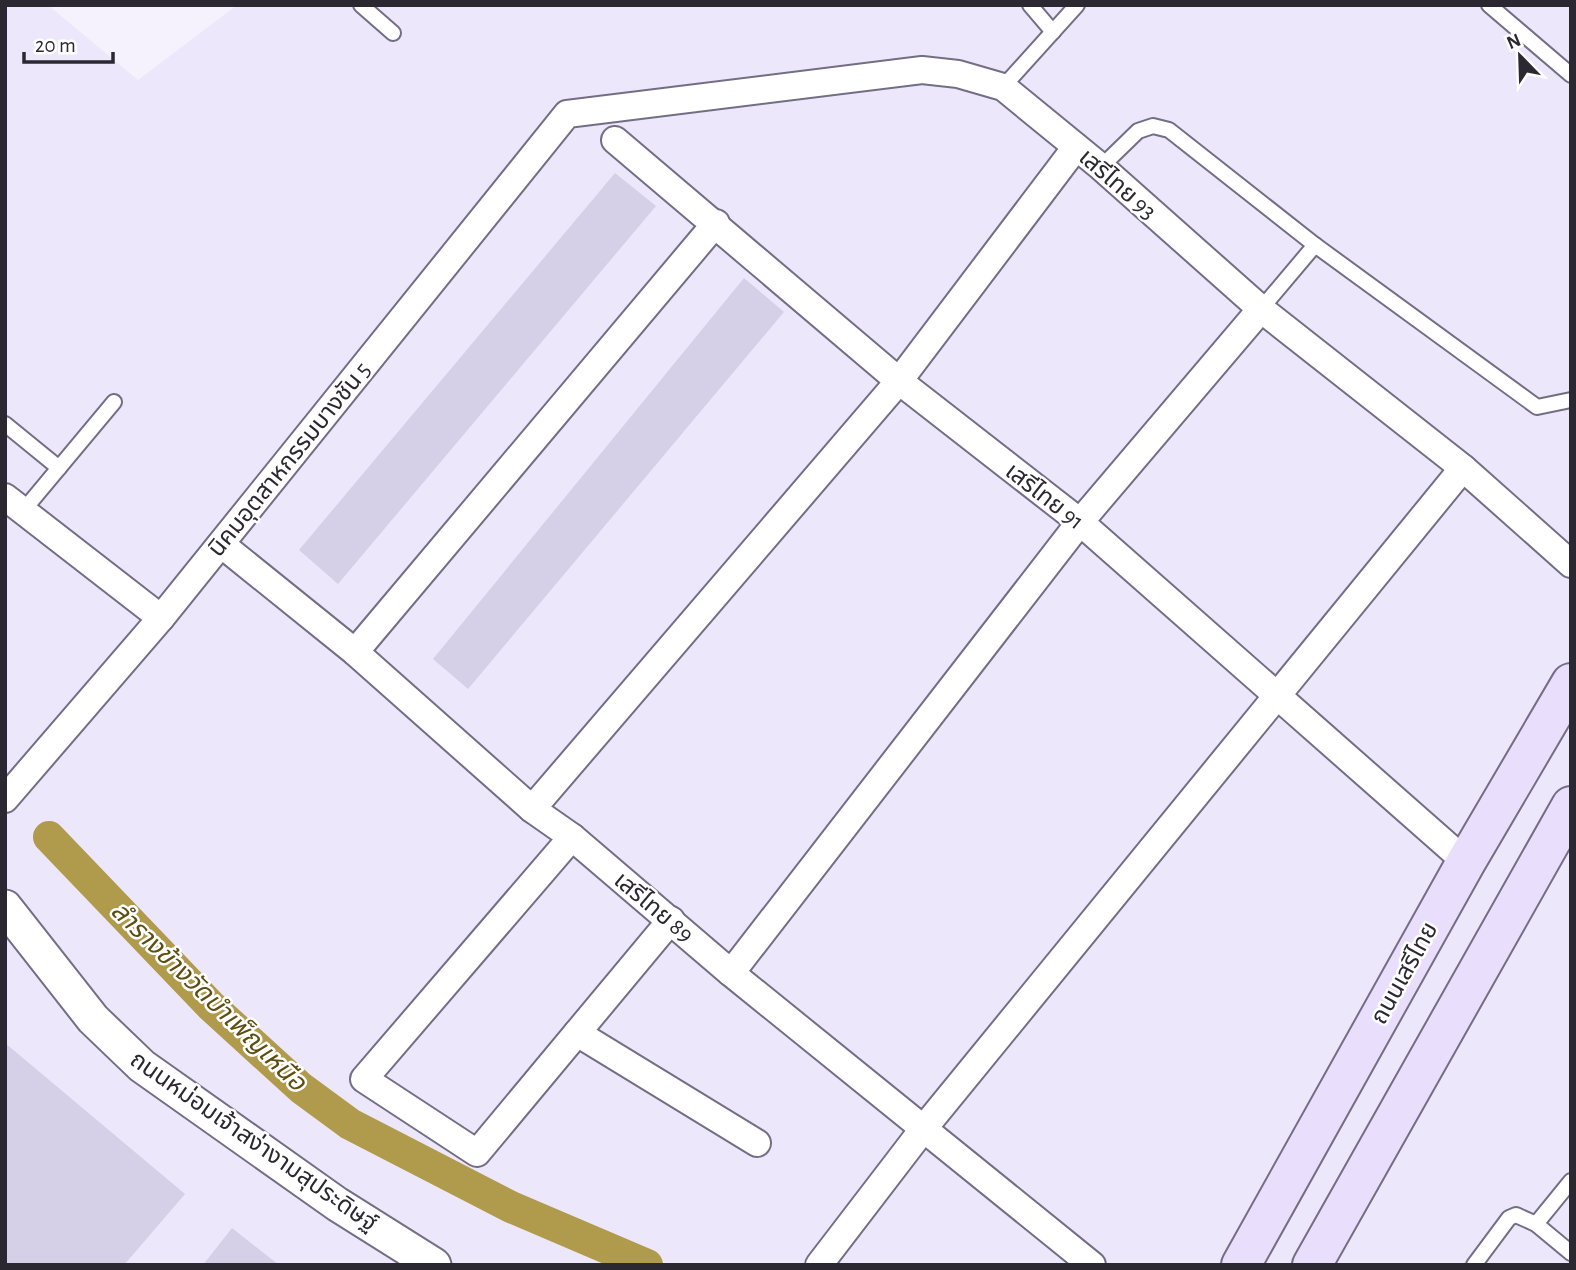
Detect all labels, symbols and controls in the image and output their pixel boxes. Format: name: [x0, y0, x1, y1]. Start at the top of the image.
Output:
scale bar: [24, 21, 114, 65]
north arrow: [1485, 21, 1555, 91]
text: N: [1504, 30, 1524, 53]
text: 20 m: [35, 35, 76, 56]
street label: เสรีไทย 93: [1074, 143, 1162, 225]
street label: นิคมอุตสาหกรรมบางชัน 5: [203, 357, 377, 563]
street label: เสรีไทย 91: [1001, 457, 1089, 535]
street label: เสรีไทย 89: [609, 866, 699, 948]
water label: ลำรางข้างวัดบำเพ็ญเหนือ: [106, 897, 312, 1097]
street label: ถนนเสรีไทย: [1365, 918, 1443, 1028]
street label: ถนนหม่อมเจ้าสง่างามสุประดิษฐ์: [124, 1045, 383, 1238]

